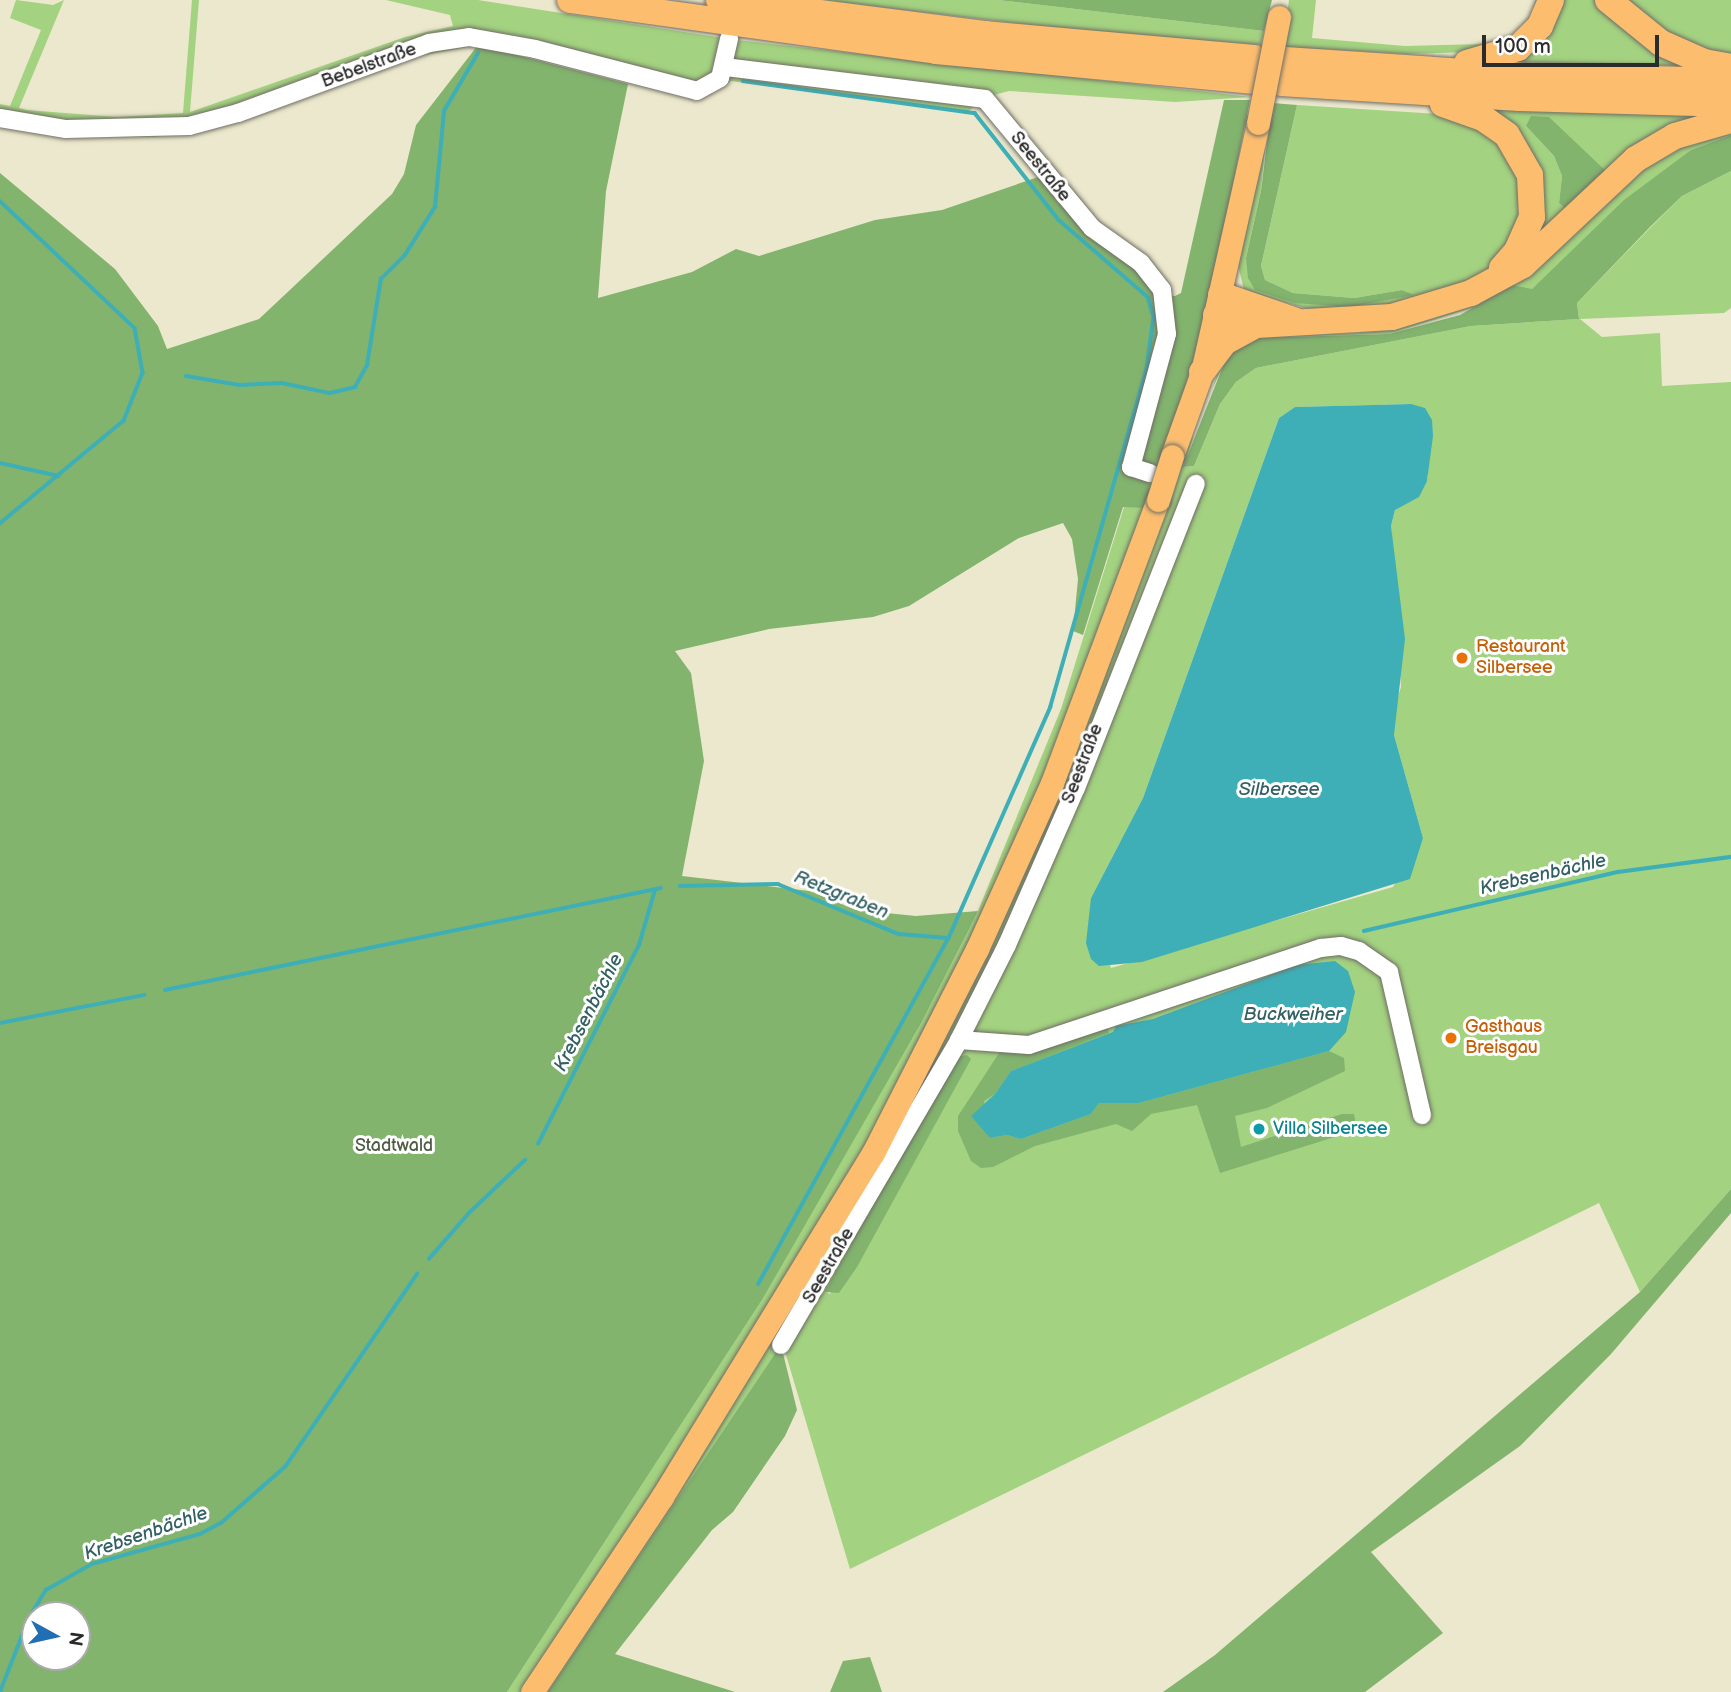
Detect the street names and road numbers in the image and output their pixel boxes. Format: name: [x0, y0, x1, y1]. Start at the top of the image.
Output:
street label: Bebelstraße: [319, 39, 419, 93]
street label: Seestraße: [1005, 128, 1075, 206]
street label: Seestraße: [1058, 721, 1108, 807]
street label: Seestraße: [799, 1224, 859, 1308]

